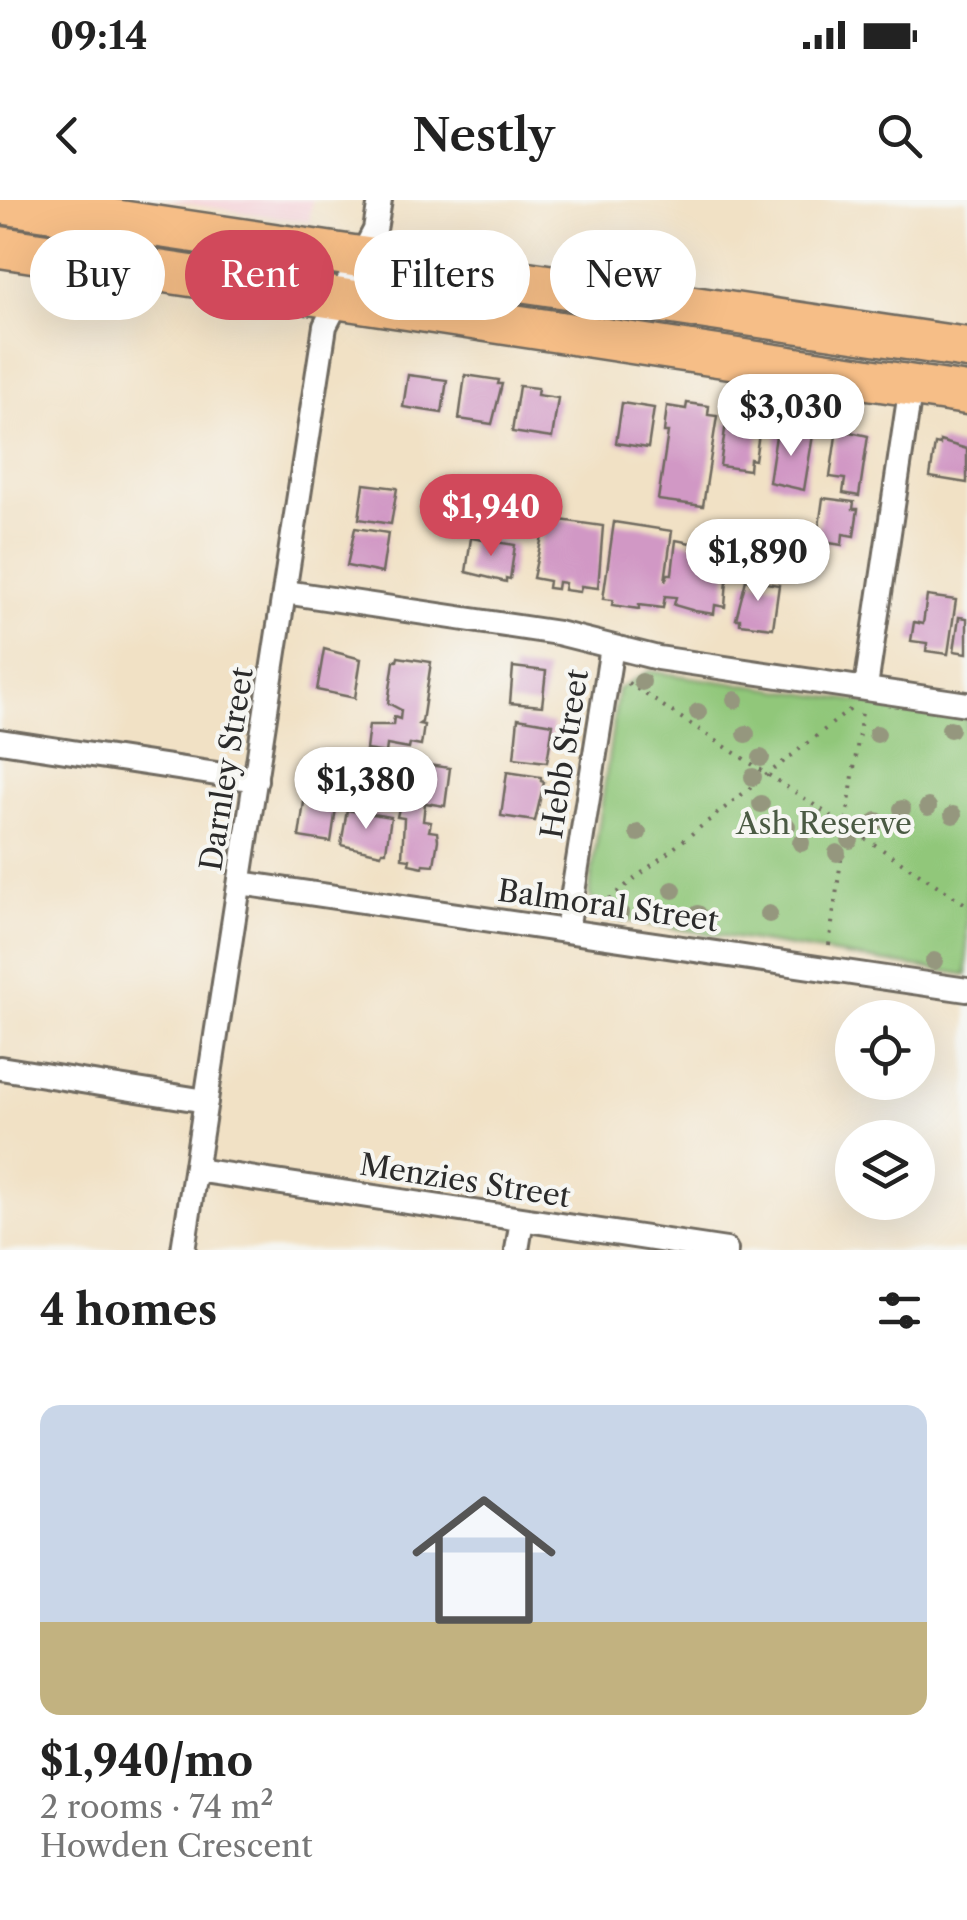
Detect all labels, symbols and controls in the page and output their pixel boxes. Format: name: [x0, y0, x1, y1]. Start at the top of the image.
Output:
text: 09:14: [50, 12, 148, 59]
text: Nestly: [412, 107, 555, 163]
icon: back: [40, 108, 95, 163]
icon: search: [872, 108, 927, 163]
chip: Buy: [30, 230, 165, 320]
chip: Rent: [185, 230, 334, 320]
chip: Filters: [354, 230, 530, 320]
chip: New: [550, 230, 696, 320]
pin: $3,030: [710, 374, 872, 459]
text: $3,030: [739, 387, 843, 426]
pin: $1,940: [410, 474, 572, 559]
text: $1,940: [442, 487, 540, 526]
pin: $1,890: [677, 519, 839, 604]
text: $1,890: [708, 532, 808, 571]
street label: Darnley Street: [192, 664, 261, 873]
street label: Hebb Street: [533, 666, 596, 841]
pin: $1,380: [285, 747, 447, 832]
text: $1,380: [316, 760, 416, 799]
park label: Ash Reserve: [735, 805, 912, 842]
street label: Balmoral Street: [495, 872, 721, 939]
map controls: [835, 1000, 935, 1220]
button: locate: [835, 1000, 935, 1100]
button: layers: [835, 1120, 935, 1220]
street label: Menzies Street: [357, 1146, 573, 1215]
icon: filters: [872, 1283, 927, 1338]
text: 4 homes: [40, 1284, 217, 1336]
icon: home: [394, 1470, 574, 1650]
text: $1,940/mo: [40, 1735, 253, 1787]
text: 2 rooms · 74 m²: [40, 1787, 274, 1826]
text: Howden Crescent: [40, 1826, 313, 1865]

